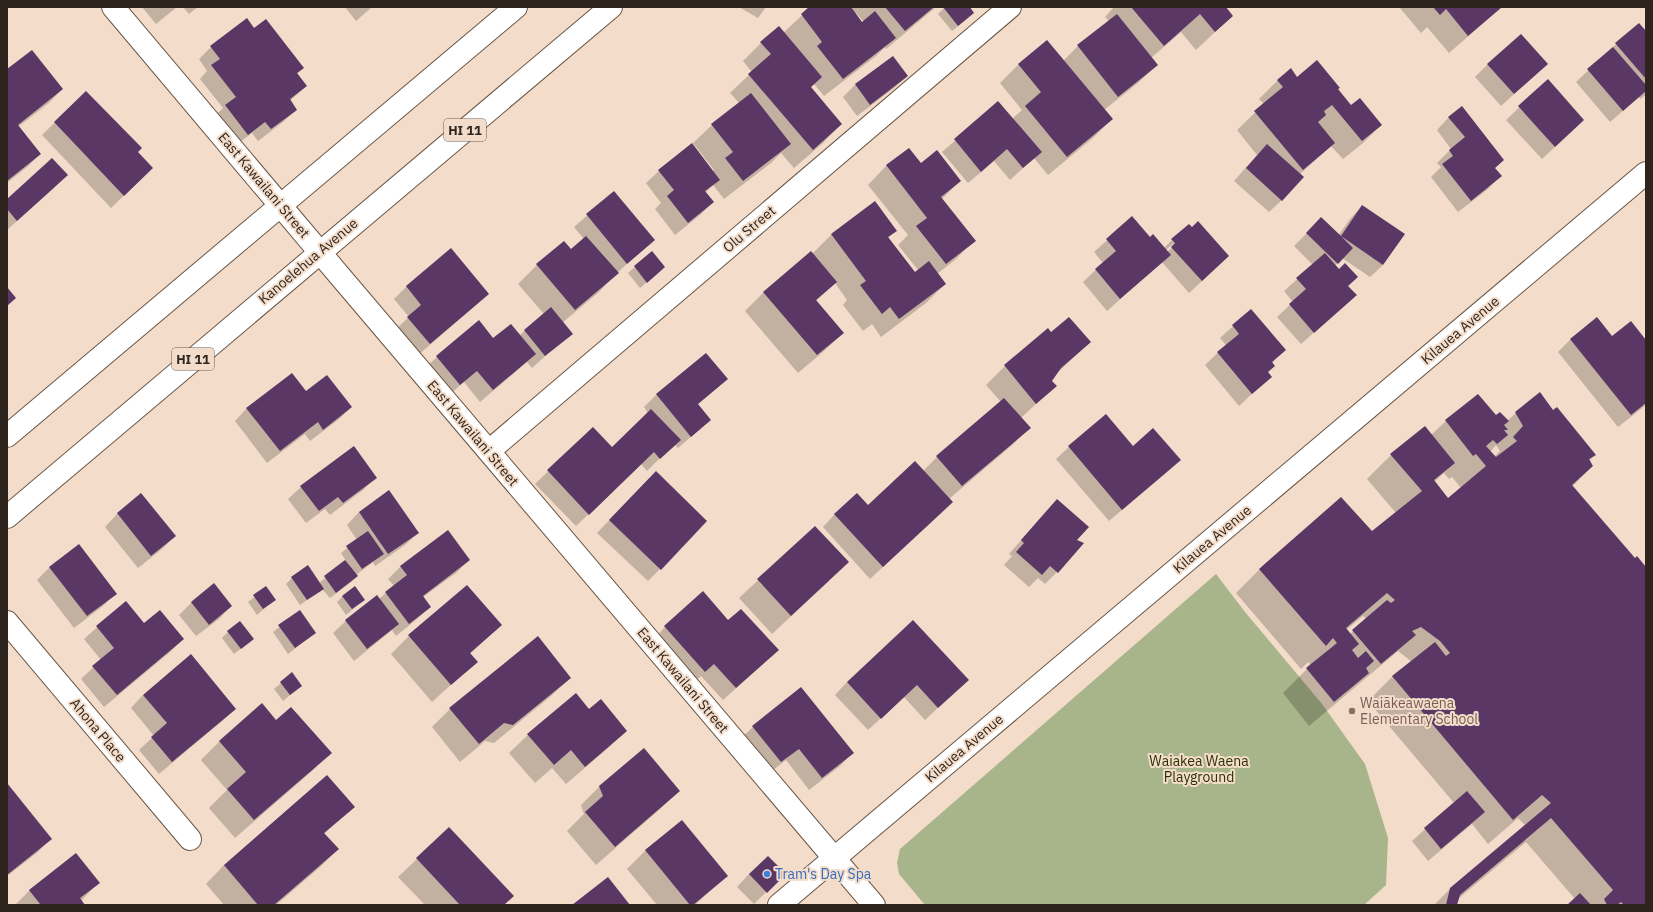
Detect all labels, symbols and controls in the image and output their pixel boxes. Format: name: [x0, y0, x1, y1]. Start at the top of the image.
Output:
road number: HI 11: [444, 119, 486, 141]
street label: East Kawailani Street: [214, 128, 314, 242]
street label: Olu Street: [719, 202, 779, 256]
street label: Kanoelehua Avenue: [255, 214, 362, 308]
street label: Kilauea Avenue: [1417, 292, 1503, 368]
road number: HI 11: [172, 348, 214, 370]
street label: East Kawailani Street: [423, 376, 523, 490]
street label: Kilauea Avenue: [1169, 501, 1255, 577]
street label: East Kawailani Street: [633, 623, 733, 737]
street label: Ahona Place: [66, 694, 130, 766]
place label: Waiākeawaena Elementary School: [1360, 694, 1478, 728]
marker: Waiākeawaena Elementary School: [1347, 706, 1357, 716]
street label: Kilauea Avenue: [921, 710, 1007, 786]
park label: Waiakea Waena Playground: [1149, 752, 1249, 786]
place label: Tram's Day Spa: [775, 865, 872, 883]
marker: Tram's Day Spa: [762, 869, 772, 879]

